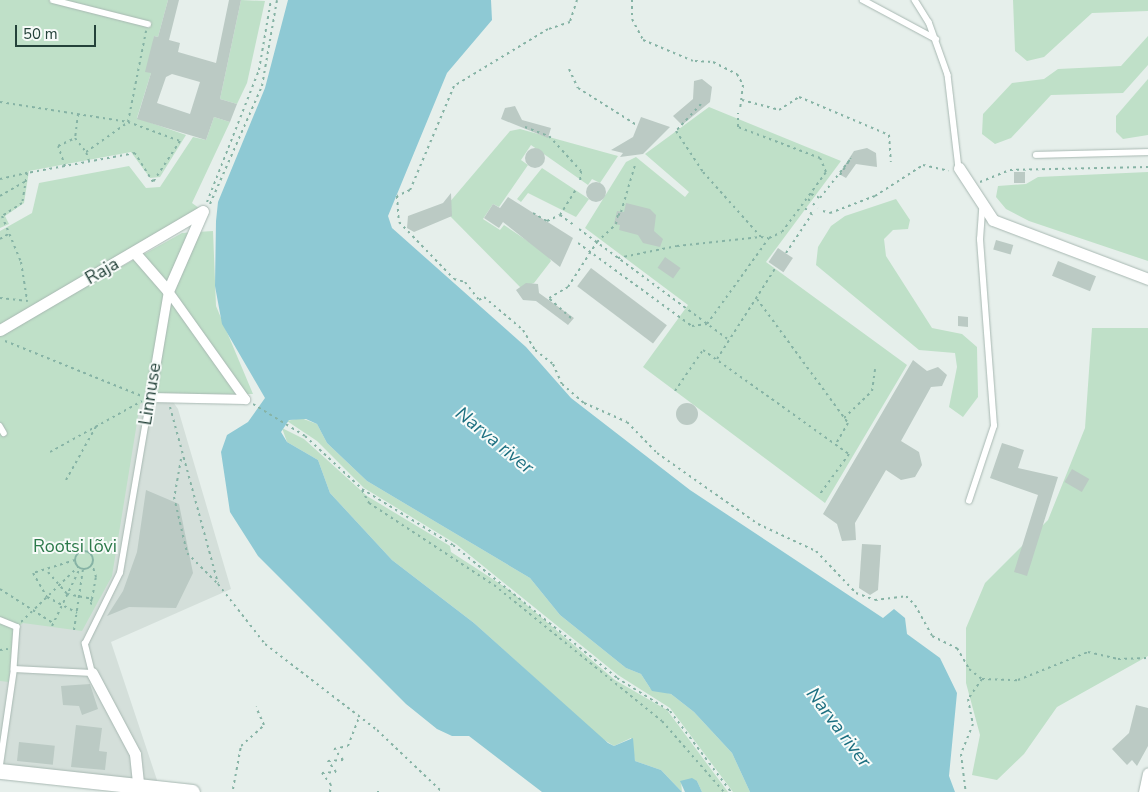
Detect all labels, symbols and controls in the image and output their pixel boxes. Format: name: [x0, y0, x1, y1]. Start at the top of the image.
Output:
scale bar: [18, 15, 99, 47]
text: 50 m: [23, 24, 58, 44]
street label: Raja: [81, 253, 123, 289]
street label: Linnuse: [134, 361, 166, 427]
water label: Narva river: [450, 403, 538, 479]
park label: Rootsi lõvi: [33, 535, 117, 557]
water label: Narva river: [801, 684, 875, 772]

